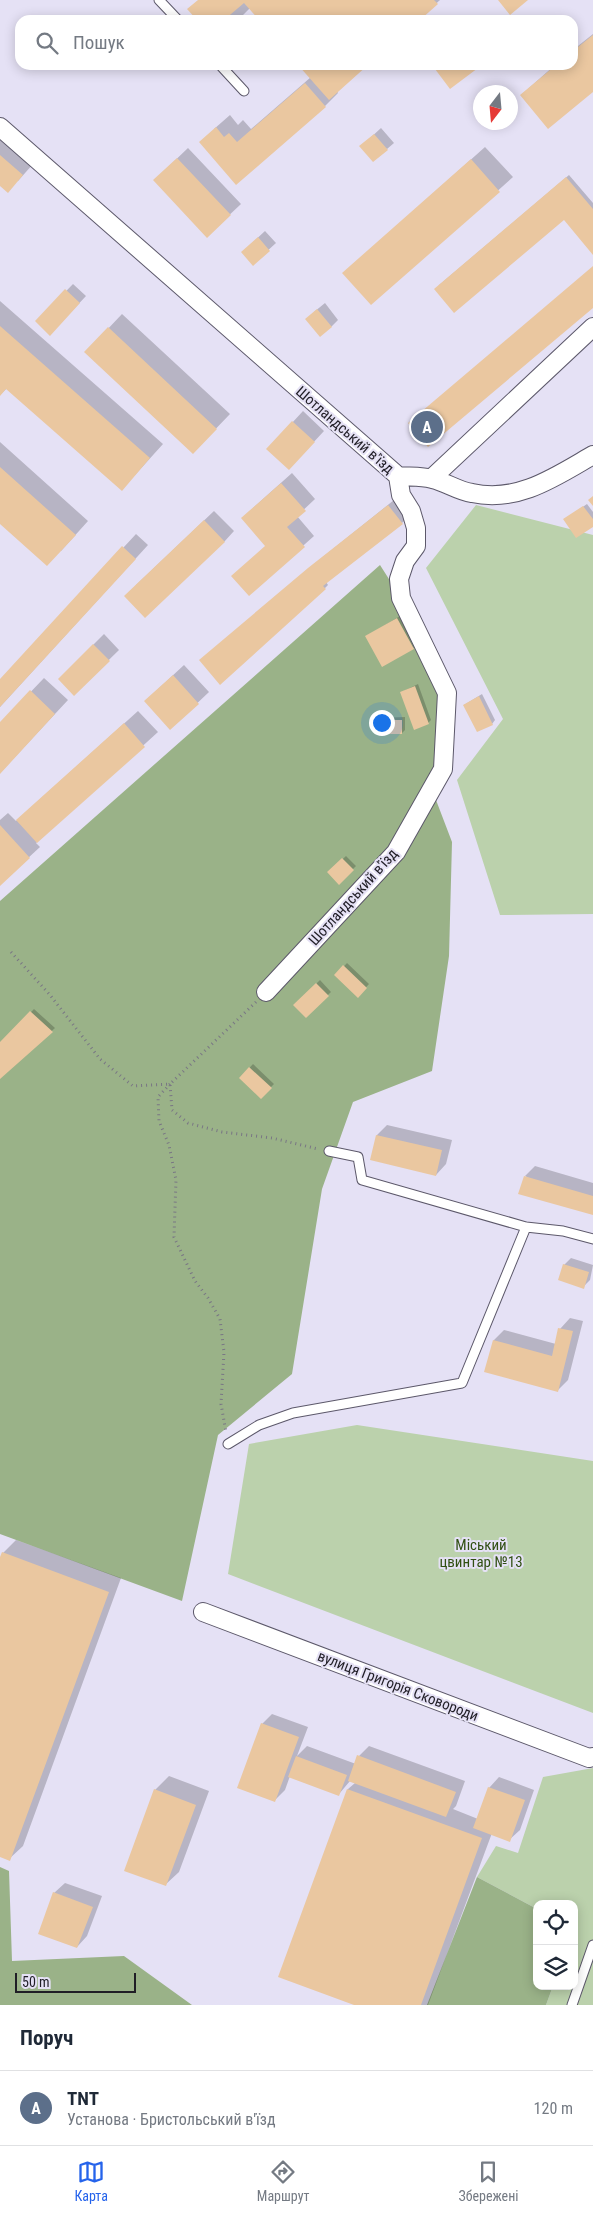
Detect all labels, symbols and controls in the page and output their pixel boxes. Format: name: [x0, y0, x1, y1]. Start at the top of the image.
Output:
search box: [15, 15, 578, 70]
icon: search: [33, 29, 61, 57]
text: Пошук: [73, 31, 125, 54]
north arrow: [473, 85, 518, 130]
street label: Шотландський в'їзд: [292, 382, 398, 478]
pin: A: [411, 408, 443, 446]
your location: [369, 710, 395, 736]
street label: Шотландський в'їзд: [305, 845, 401, 949]
park label: Міський цвинтар №13: [439, 1536, 523, 1571]
street label: вулиця Григорія Сковороди: [315, 1647, 481, 1725]
map controls: [533, 1900, 578, 1990]
button: locate: [533, 1900, 578, 1945]
button: layers: [533, 1945, 578, 1990]
scale bar: [15, 1970, 136, 1993]
text: 50 m: [22, 1974, 50, 1990]
text: Поруч: [20, 2026, 73, 2050]
text: TNT: [67, 2087, 99, 2110]
text: A: [31, 2099, 41, 2118]
text: 120 m: [534, 2099, 573, 2118]
text: Установа · Бристольський в'їзд: [67, 2110, 275, 2129]
tab: Карта: [74, 2158, 108, 2204]
tab: Маршрут: [257, 2158, 310, 2204]
tab: Збережені: [458, 2158, 519, 2204]

